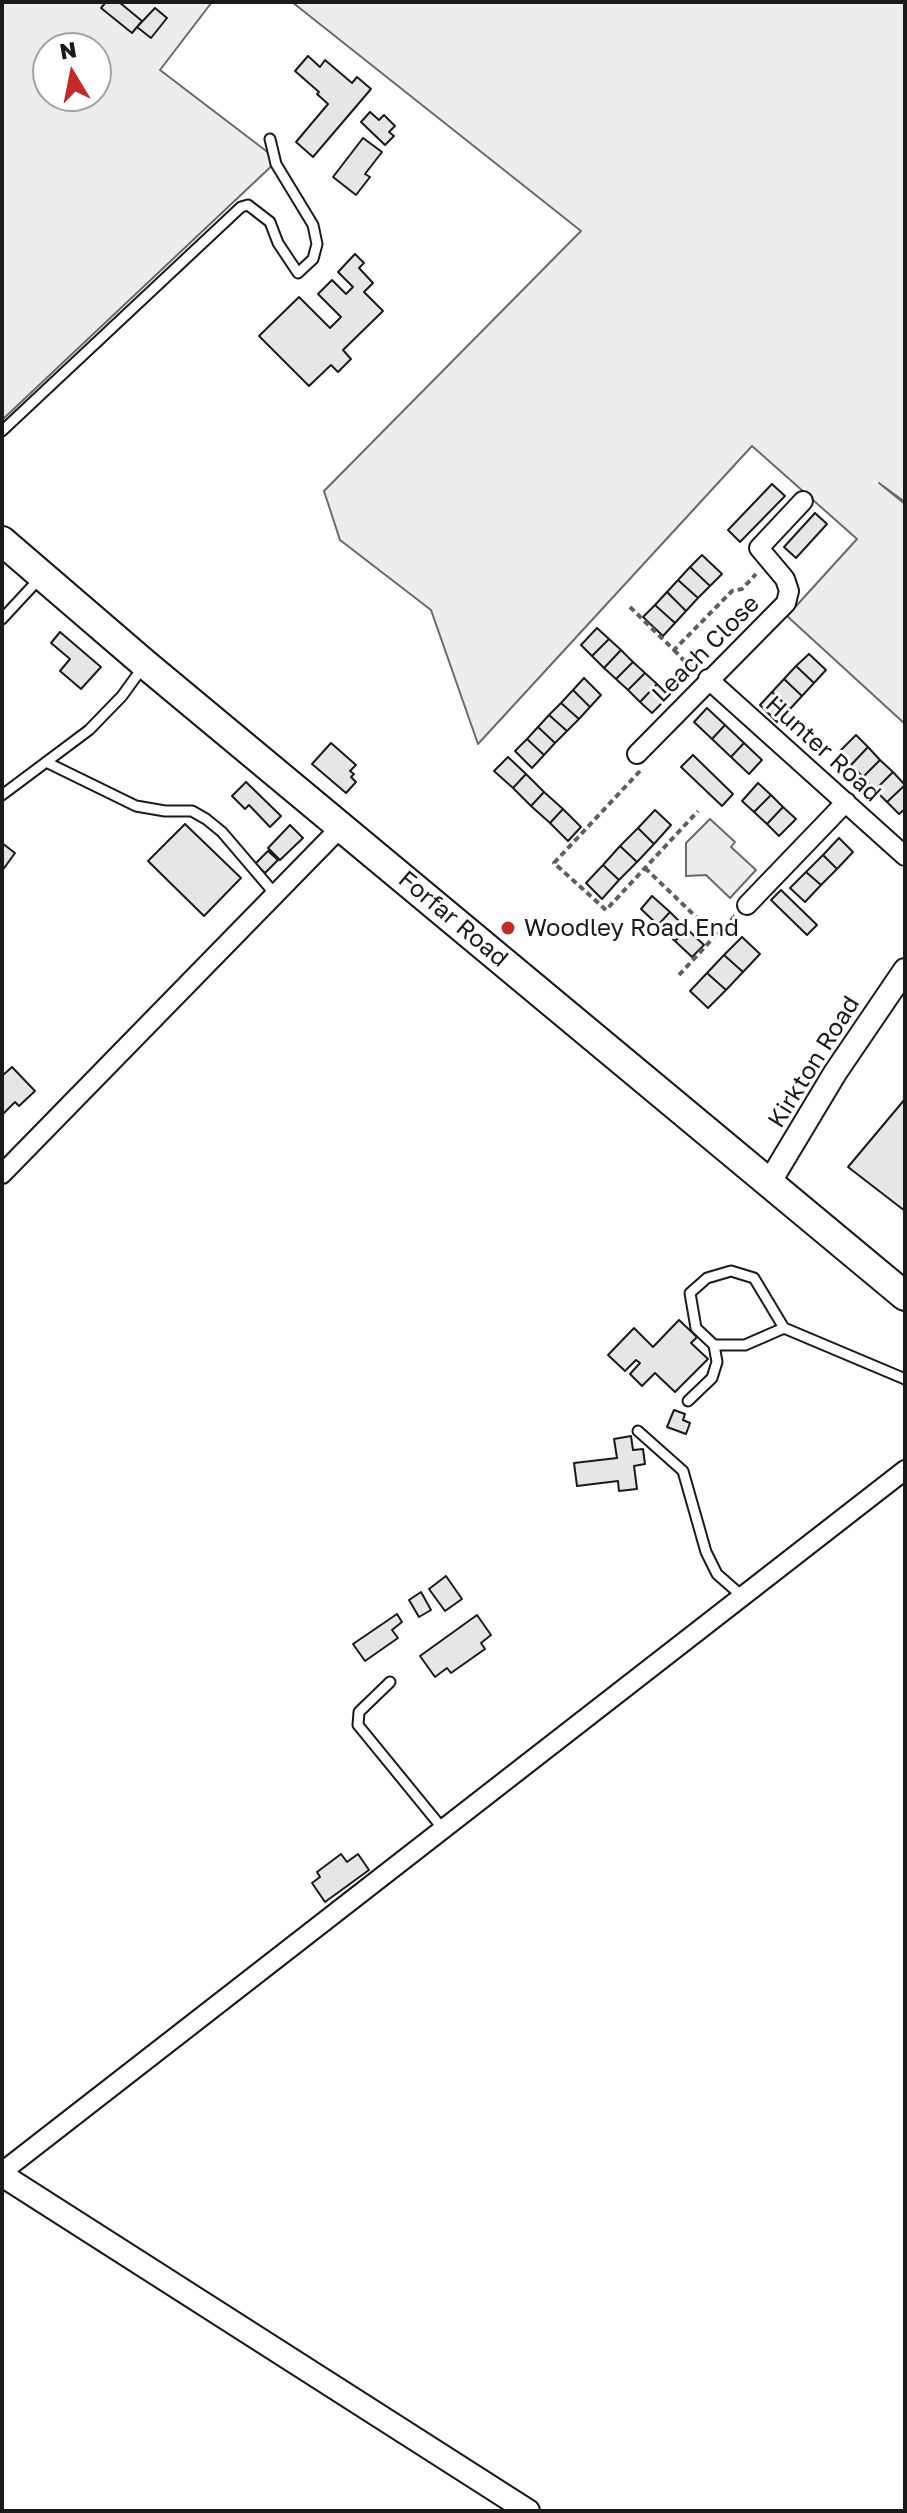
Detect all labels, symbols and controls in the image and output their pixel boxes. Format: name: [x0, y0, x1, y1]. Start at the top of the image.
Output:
north arrow: [32, 32, 112, 112]
text: N: [58, 35, 79, 65]
street label: Leach Close: [646, 589, 766, 709]
street label: Hunter Road: [760, 690, 886, 808]
street label: Forfar Road: [392, 865, 514, 973]
place label: Woodley Road End: [524, 914, 739, 942]
marker: Woodley Road End: [499, 919, 517, 937]
street label: Kirkton Road: [762, 991, 866, 1133]

